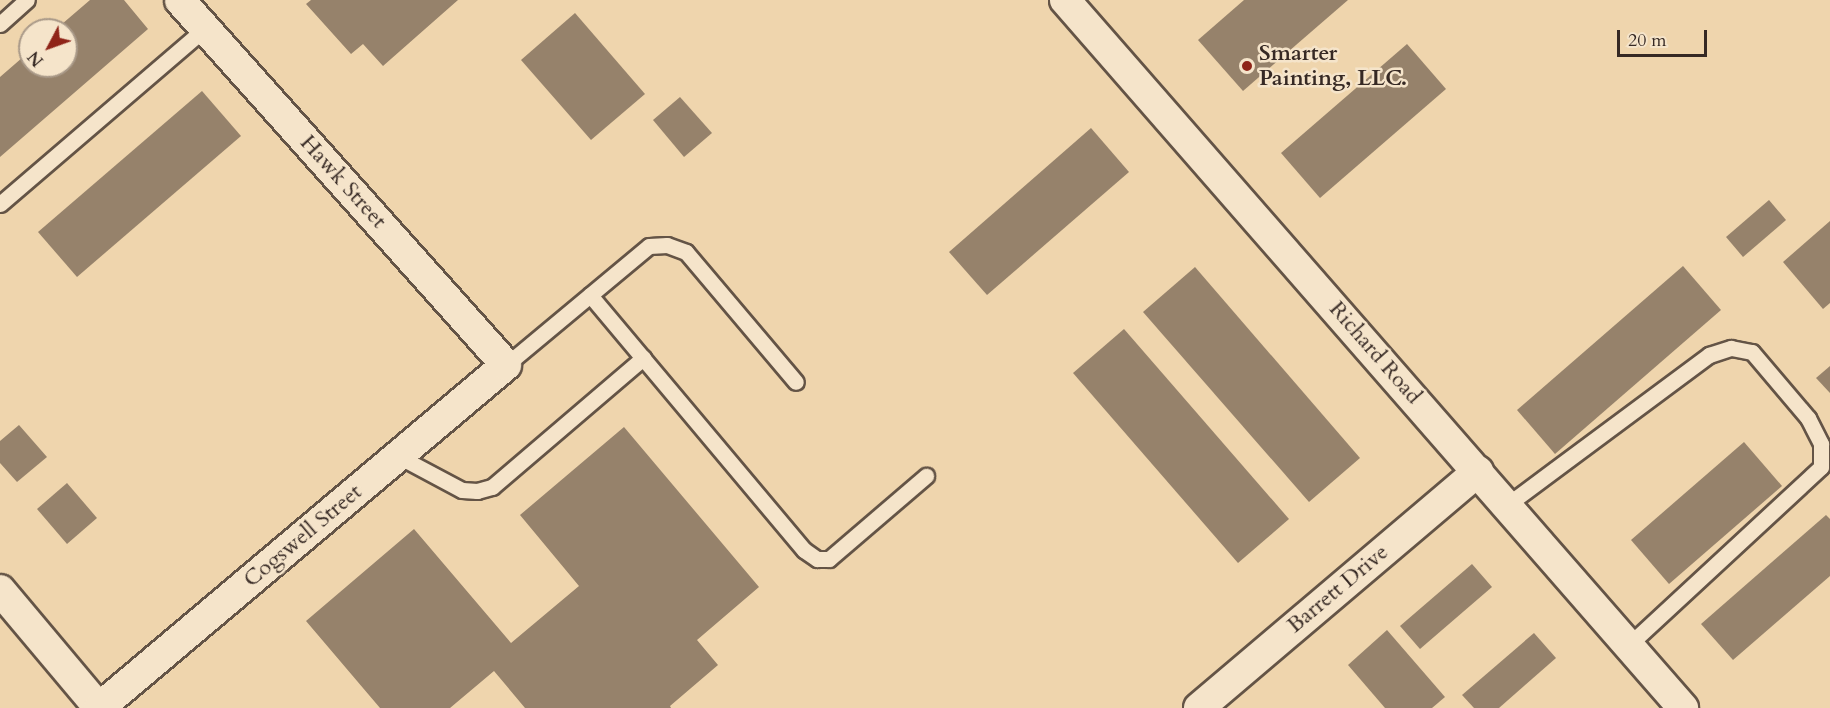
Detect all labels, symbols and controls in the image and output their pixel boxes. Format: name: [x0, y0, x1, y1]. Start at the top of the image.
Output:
north arrow: [18, 18, 78, 78]
scale bar: [1620, 18, 1710, 56]
text: 20 m: [1628, 28, 1667, 53]
place label: Smarter Painting, LLC.: [1259, 40, 1407, 92]
text: N: [23, 46, 49, 71]
marker: Smarter Painting, LLC.: [1240, 59, 1254, 73]
street label: Hawk Street: [294, 130, 392, 234]
street label: Richard Road: [1323, 296, 1427, 410]
street label: Cogswell Street: [239, 479, 367, 593]
street label: Barrett Drive: [1282, 539, 1394, 639]

